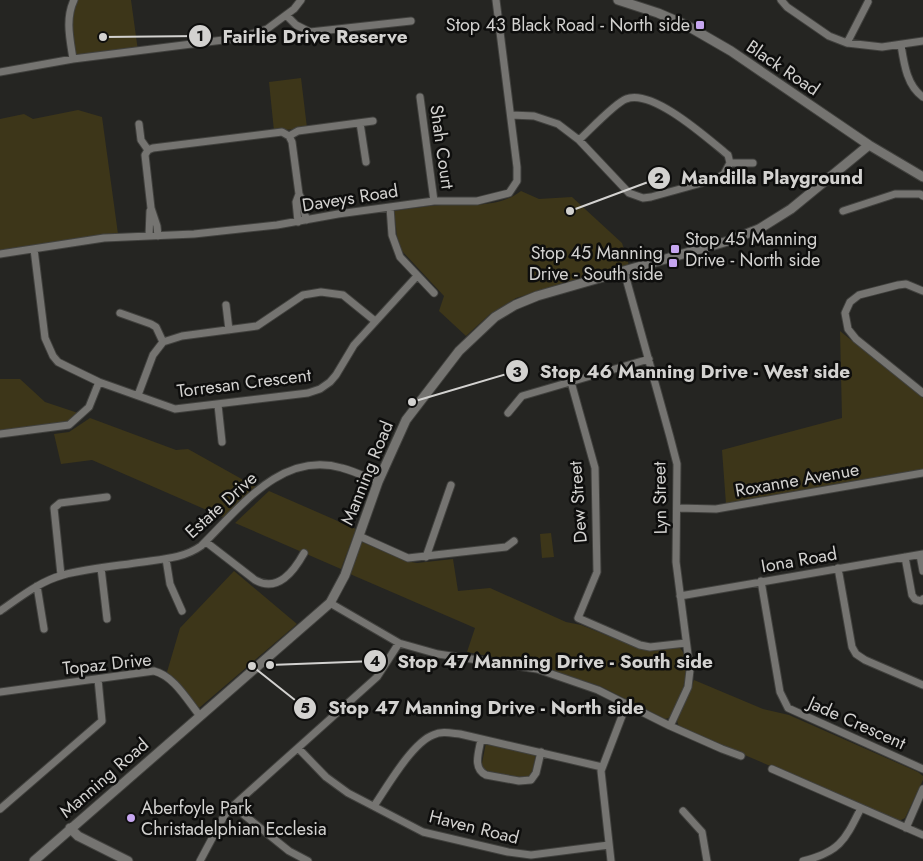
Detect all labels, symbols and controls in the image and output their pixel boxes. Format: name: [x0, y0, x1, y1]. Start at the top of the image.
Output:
place label: Stop 43 Black Road - North side: [446, 12, 690, 38]
callout: Fairlie Drive Reserve: [187, 19, 417, 53]
marker: Stop 43 Black Road - North side: [694, 19, 706, 31]
text: Fairlie Drive Reserve: [222, 23, 408, 50]
text: 1: [196, 25, 204, 47]
street label: Black Road: [741, 34, 825, 102]
street label: Shah Court: [423, 103, 461, 192]
callout: Mandilla Playground: [646, 161, 873, 195]
text: Mandilla Playground: [681, 164, 863, 191]
text: 2: [654, 167, 664, 189]
street label: Daveys Road: [300, 178, 400, 218]
place label: Stop 45 Manning Drive - North side: [685, 226, 820, 273]
place label: Stop 45 Manning Drive - South side: [529, 240, 663, 287]
marker: Stop 45 Manning Drive - North side: [669, 243, 681, 255]
marker: Stop 45 Manning Drive - South side: [667, 257, 679, 269]
callout: Stop 46 Manning Drive - West side: [505, 354, 860, 388]
text: Stop 46 Manning Drive - West side: [540, 358, 850, 385]
text: 3: [512, 361, 522, 383]
street label: Torresan Crescent: [175, 362, 313, 404]
street label: Manning Road: [334, 417, 400, 529]
street label: Roxanne Avenue: [733, 456, 861, 504]
street label: Dew Street: [562, 460, 594, 544]
street label: Lyn Street: [646, 461, 674, 535]
street label: Estate Drive: [179, 466, 263, 544]
street label: Iona Road: [759, 541, 839, 579]
callout: Stop 47 Manning Drive - South side: [362, 644, 723, 678]
street label: Topaz Drive: [61, 646, 153, 682]
text: Stop 47 Manning Drive - South side: [397, 648, 713, 675]
text: 4: [370, 650, 380, 672]
street label: Jade Crescent: [802, 689, 911, 756]
callout: Stop 47 Manning Drive - North side: [293, 691, 654, 725]
text: Stop 47 Manning Drive - North side: [328, 694, 644, 721]
text: 5: [300, 697, 310, 719]
street label: Manning Road: [54, 732, 154, 824]
place label: Aberfoyle Park Christadelphian Ecclesia: [141, 795, 327, 842]
street label: Haven Road: [426, 803, 522, 851]
marker: Aberfoyle Park Christadelphian Ecclesia: [125, 812, 137, 824]

